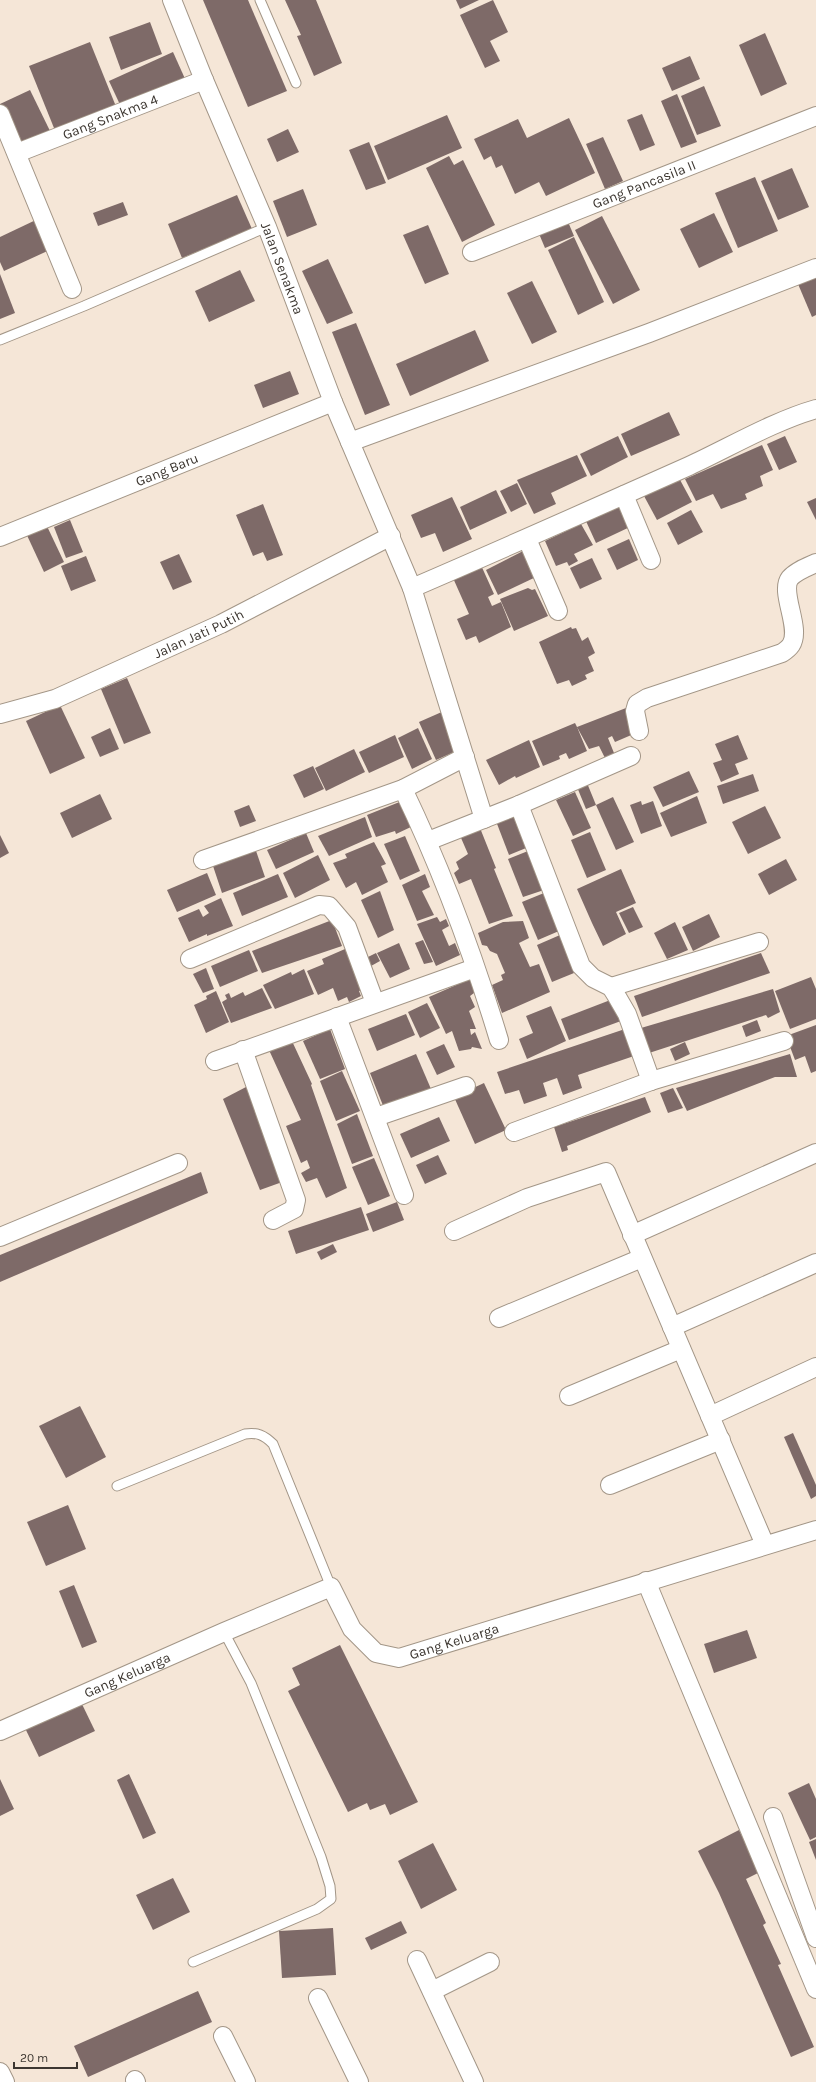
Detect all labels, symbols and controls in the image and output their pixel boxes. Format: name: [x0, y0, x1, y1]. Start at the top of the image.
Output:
street label: Gang Snakma 4: [60, 90, 160, 143]
street label: Gang Pancasila II: [590, 156, 698, 212]
street label: Jalan Senakma: [257, 219, 308, 317]
street label: Gang Baru: [133, 449, 201, 490]
street label: Jalan Jati Putih: [151, 605, 247, 662]
street label: Gang Keluarga: [407, 1619, 501, 1663]
street label: Gang Keluarga: [81, 1648, 173, 1701]
scale bar: [14, 2044, 77, 2070]
text: 20 m: [20, 2051, 48, 2065]

